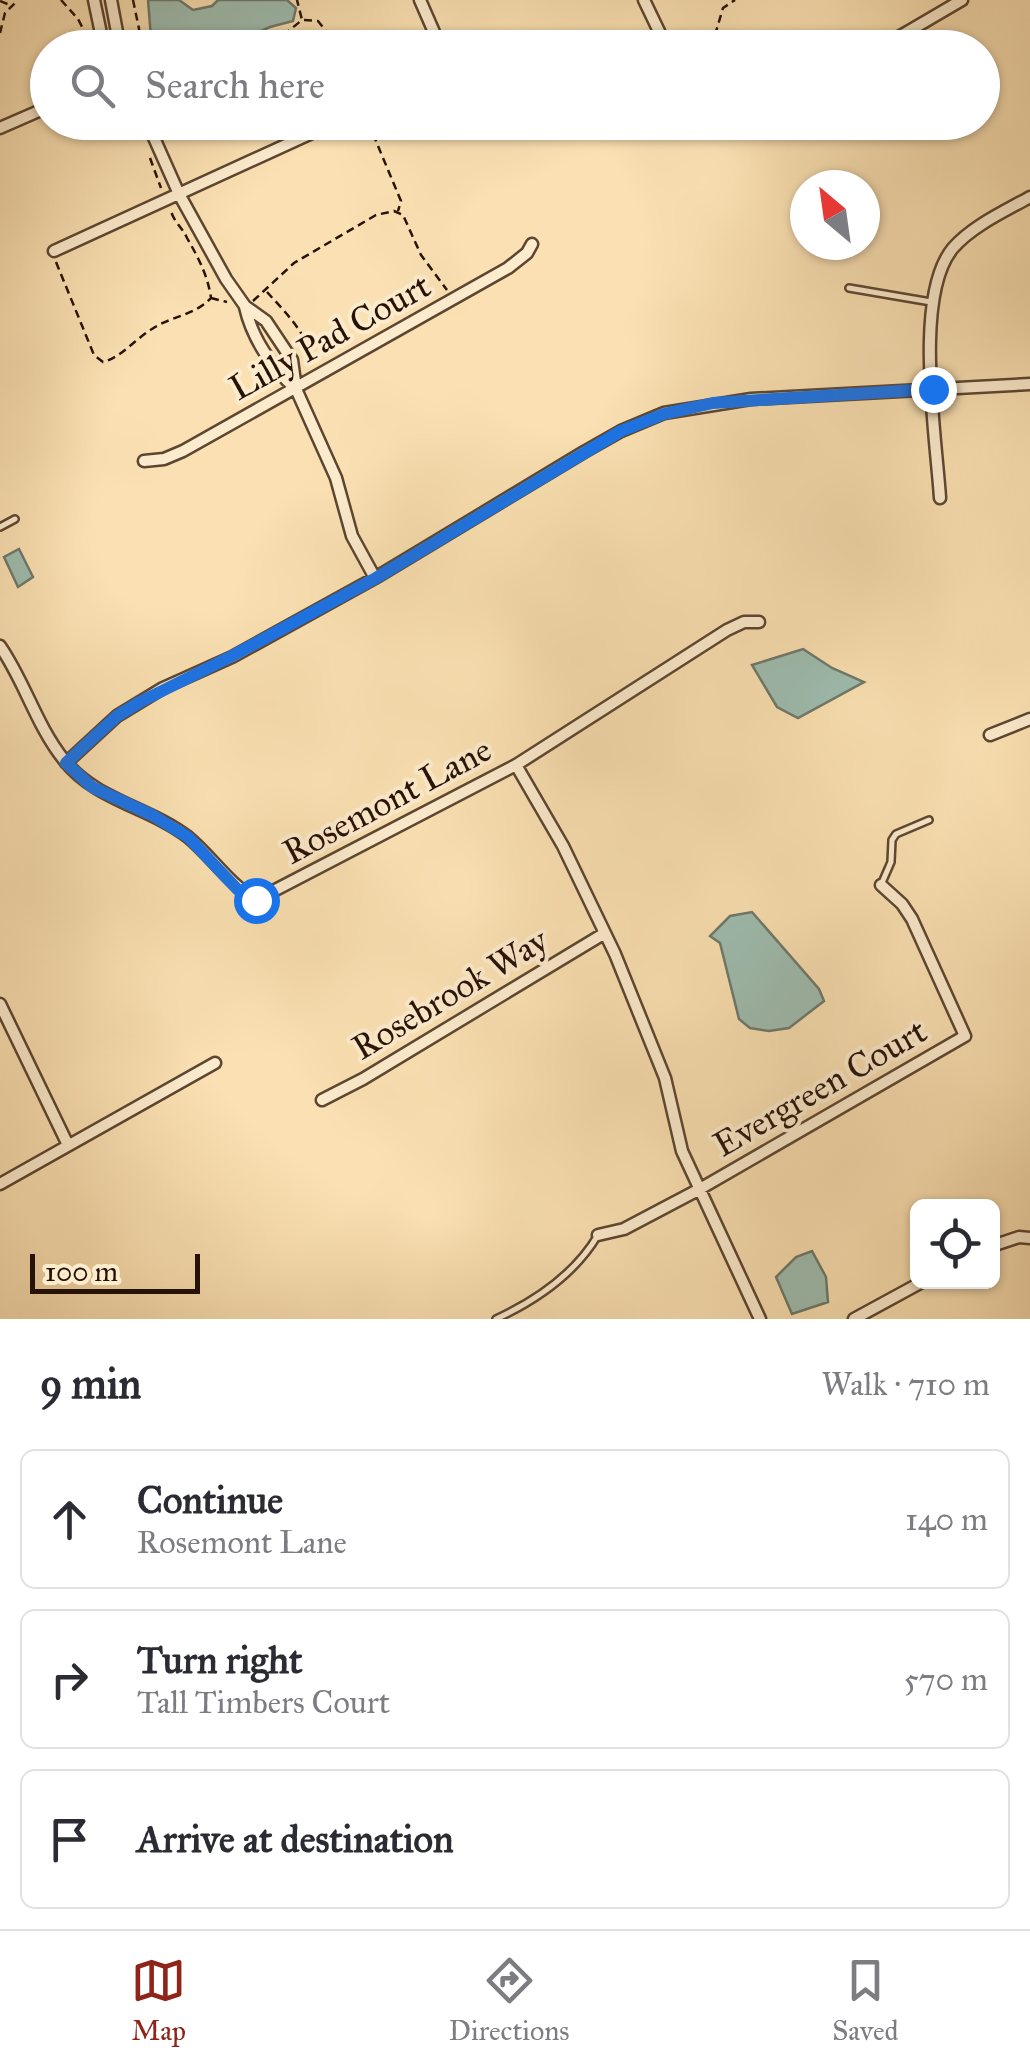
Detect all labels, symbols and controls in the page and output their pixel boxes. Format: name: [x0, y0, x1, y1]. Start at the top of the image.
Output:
search box: [30, 30, 1000, 140]
icon: search: [65, 58, 120, 113]
text: Search here: [145, 62, 325, 108]
north arrow: [790, 170, 880, 260]
street label: Lilly Pad Court: [222, 264, 438, 410]
route end: [911, 367, 957, 413]
street label: Rosemont Lane: [276, 728, 498, 874]
route start: [234, 878, 280, 924]
street label: Rosebrook Way: [344, 918, 556, 1069]
street label: Evergreen Court: [706, 1010, 934, 1166]
map controls: [910, 1199, 1000, 1289]
button: locate: [910, 1199, 1000, 1289]
scale bar: [30, 1249, 200, 1294]
text: 100 m: [45, 1254, 118, 1289]
text: 9 min: [40, 1358, 141, 1410]
text: Walk · 710 m: [821, 1365, 990, 1404]
text: Continue: [137, 1477, 283, 1523]
icon: ahead: [42, 1492, 97, 1547]
text: 140 m: [905, 1500, 988, 1539]
text: Rosemont Lane: [137, 1523, 347, 1562]
text: Turn right: [137, 1637, 303, 1683]
icon: right: [42, 1652, 97, 1707]
text: 570 m: [904, 1660, 988, 1699]
text: Tall Timbers Court: [137, 1683, 390, 1722]
icon: arrive: [42, 1812, 97, 1867]
text: Arrive at destination: [137, 1816, 454, 1862]
tab: Map: [131, 1953, 186, 2048]
tab: Directions: [449, 1953, 570, 2048]
tab: Saved: [832, 1953, 899, 2048]

